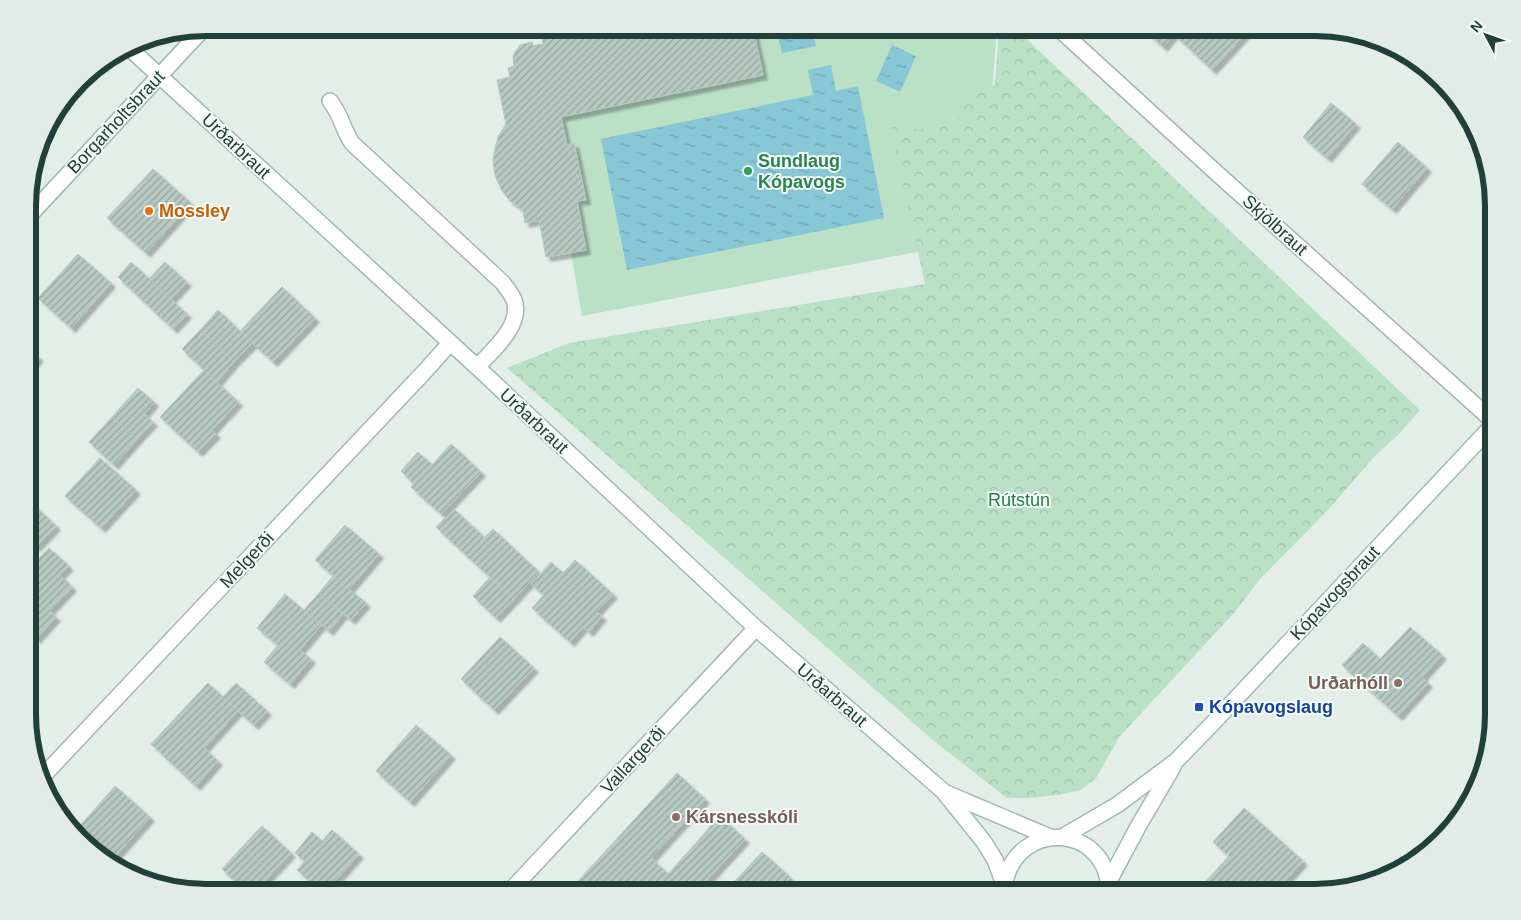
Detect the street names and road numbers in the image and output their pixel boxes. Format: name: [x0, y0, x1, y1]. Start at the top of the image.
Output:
street label: Borgarholtsbraut: [63, 67, 169, 177]
street label: Urðarbraut: [198, 109, 274, 183]
street label: Skjólbraut: [1239, 191, 1311, 259]
street label: Urðarbraut: [496, 384, 572, 458]
street label: Melgerði: [216, 528, 278, 592]
street label: Kópavogsbraut: [1286, 542, 1384, 644]
street label: Urðarbraut: [793, 659, 871, 731]
street label: Vallargerði: [597, 722, 669, 798]

